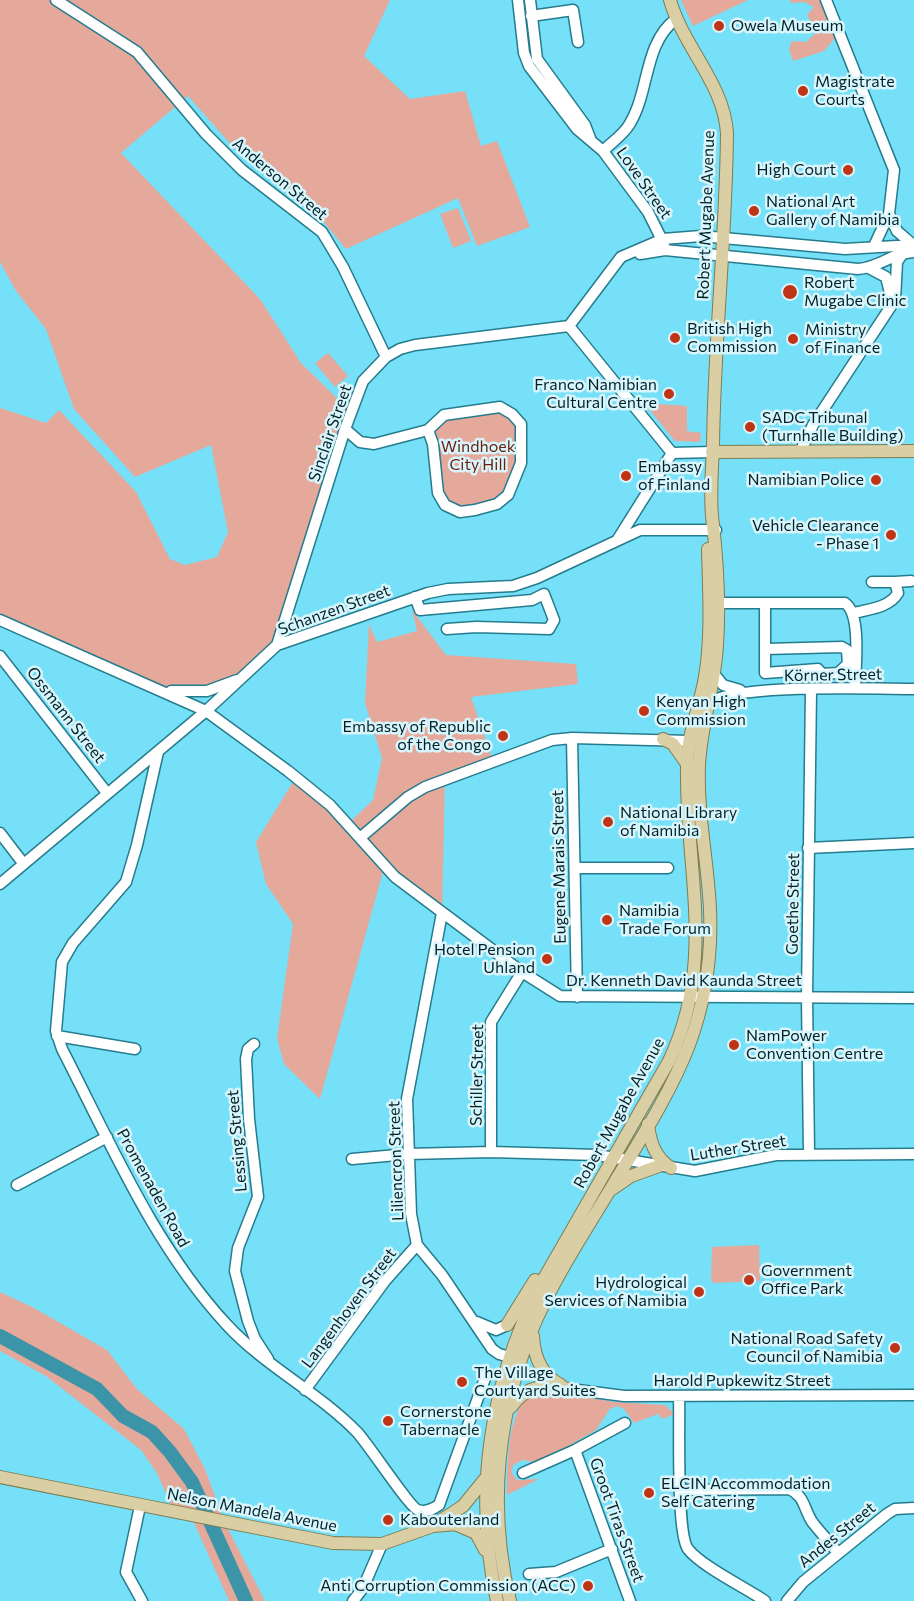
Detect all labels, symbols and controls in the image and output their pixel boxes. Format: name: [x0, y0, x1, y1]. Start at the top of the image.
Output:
place label: Owela Museum: [731, 16, 843, 36]
marker: Owela Museum: [712, 19, 726, 33]
place label: Magistrate Courts: [815, 72, 895, 110]
marker: Magistrate Courts: [796, 84, 810, 98]
street label: Robert Mugabe Avenue: [693, 130, 719, 300]
street label: Anderson Street: [229, 134, 331, 224]
street label: Love Street: [612, 143, 676, 223]
place label: High Court: [757, 160, 836, 180]
marker: High Court: [841, 163, 855, 177]
place label: National Art Gallery of Namibia: [766, 192, 900, 230]
marker: National Art Gallery of Namibia: [747, 204, 761, 218]
place label: Robert Mugabe Clinic: [804, 273, 906, 311]
marker: Robert Mugabe Clinic: [781, 283, 799, 301]
place label: British High Commission: [687, 319, 777, 357]
place label: Ministry of Finance: [805, 320, 880, 358]
marker: British High Commission: [668, 331, 682, 345]
marker: Ministry of Finance: [786, 332, 800, 346]
place label: Franco Namibian Cultural Centre: [534, 375, 657, 413]
street label: Sinclair Street: [304, 382, 356, 484]
marker: Franco Namibian Cultural Centre: [662, 387, 676, 401]
place label: SADC Tribunal (Turnhalle Building): [762, 408, 904, 446]
marker: SADC Tribunal (Turnhalle Building): [743, 420, 757, 434]
park label: Windhoek City Hill: [441, 437, 515, 475]
place label: Embassy of Finland: [638, 457, 710, 495]
marker: Embassy of Finland: [619, 469, 633, 483]
place label: Namibian Police: [747, 470, 864, 490]
marker: Namibian Police: [869, 473, 883, 487]
place label: Vehicle Clearance - Phase 1: [752, 516, 879, 554]
marker: Vehicle Clearance - Phase 1: [884, 528, 898, 542]
street label: Schanzen Street: [275, 581, 393, 639]
street label: Ossmann Street: [23, 663, 109, 767]
street label: Körner Street: [784, 665, 882, 685]
place label: Kenyan High Commission: [656, 692, 746, 730]
marker: Kenyan High Commission: [637, 704, 651, 718]
place label: Embassy of Republic of the Congo: [343, 717, 491, 755]
marker: Embassy of Republic of the Congo: [496, 729, 510, 743]
street label: Eugene Marais Street: [548, 790, 570, 944]
place label: National Library of Namibia: [620, 803, 737, 841]
marker: National Library of Namibia: [601, 815, 615, 829]
street label: Goethe Street: [783, 853, 803, 955]
place label: Namibia Trade Forum: [619, 901, 711, 939]
marker: Namibia Trade Forum: [600, 913, 614, 927]
place label: Hotel Pension Uhland: [434, 940, 535, 978]
marker: Hotel Pension Uhland: [540, 952, 554, 966]
street label: Dr. Kenneth David Kaunda Street: [566, 971, 802, 991]
street label: Schiller Street: [467, 1024, 487, 1126]
place label: NamPower Convention Centre: [746, 1026, 883, 1064]
street label: Robert Mugabe Avenue: [570, 1034, 668, 1192]
marker: NamPower Convention Centre: [727, 1038, 741, 1052]
street label: Lessing Street: [223, 1089, 251, 1193]
street label: Liliencron Street: [384, 1101, 408, 1221]
street label: Promenaden Road: [112, 1125, 194, 1251]
street label: Luther Street: [689, 1131, 787, 1165]
street label: Langenhoven Street: [298, 1244, 400, 1372]
place label: Government Office Park: [761, 1261, 852, 1299]
place label: Hydrological Services of Namibia: [544, 1273, 687, 1311]
marker: Government Office Park: [742, 1273, 756, 1287]
marker: Hydrological Services of Namibia: [692, 1285, 706, 1299]
place label: National Road Safety Council of Namibia: [730, 1329, 883, 1367]
marker: National Road Safety Council of Namibia: [888, 1341, 902, 1355]
place label: The Village Courtyard Suites: [474, 1363, 596, 1401]
street label: Harold Pupkewitz Street: [653, 1371, 831, 1391]
marker: The Village Courtyard Suites: [455, 1375, 469, 1389]
place label: Cornerstone Tabernacle: [400, 1402, 491, 1440]
marker: Cornerstone Tabernacle: [381, 1414, 395, 1428]
street label: Groot Tiras Street: [586, 1455, 648, 1585]
place label: ELCIN Accommodation Self Catering: [661, 1474, 830, 1512]
street label: Nelson Mandela Avenue: [165, 1484, 339, 1536]
marker: ELCIN Accommodation Self Catering: [642, 1486, 656, 1500]
street label: Andes Street: [795, 1498, 879, 1572]
place label: Kabouterland: [400, 1510, 499, 1530]
marker: Kabouterland: [381, 1513, 395, 1527]
place label: Anti Corruption Commission (ACC): [320, 1576, 576, 1596]
marker: Anti Corruption Commission (ACC): [581, 1579, 595, 1593]

